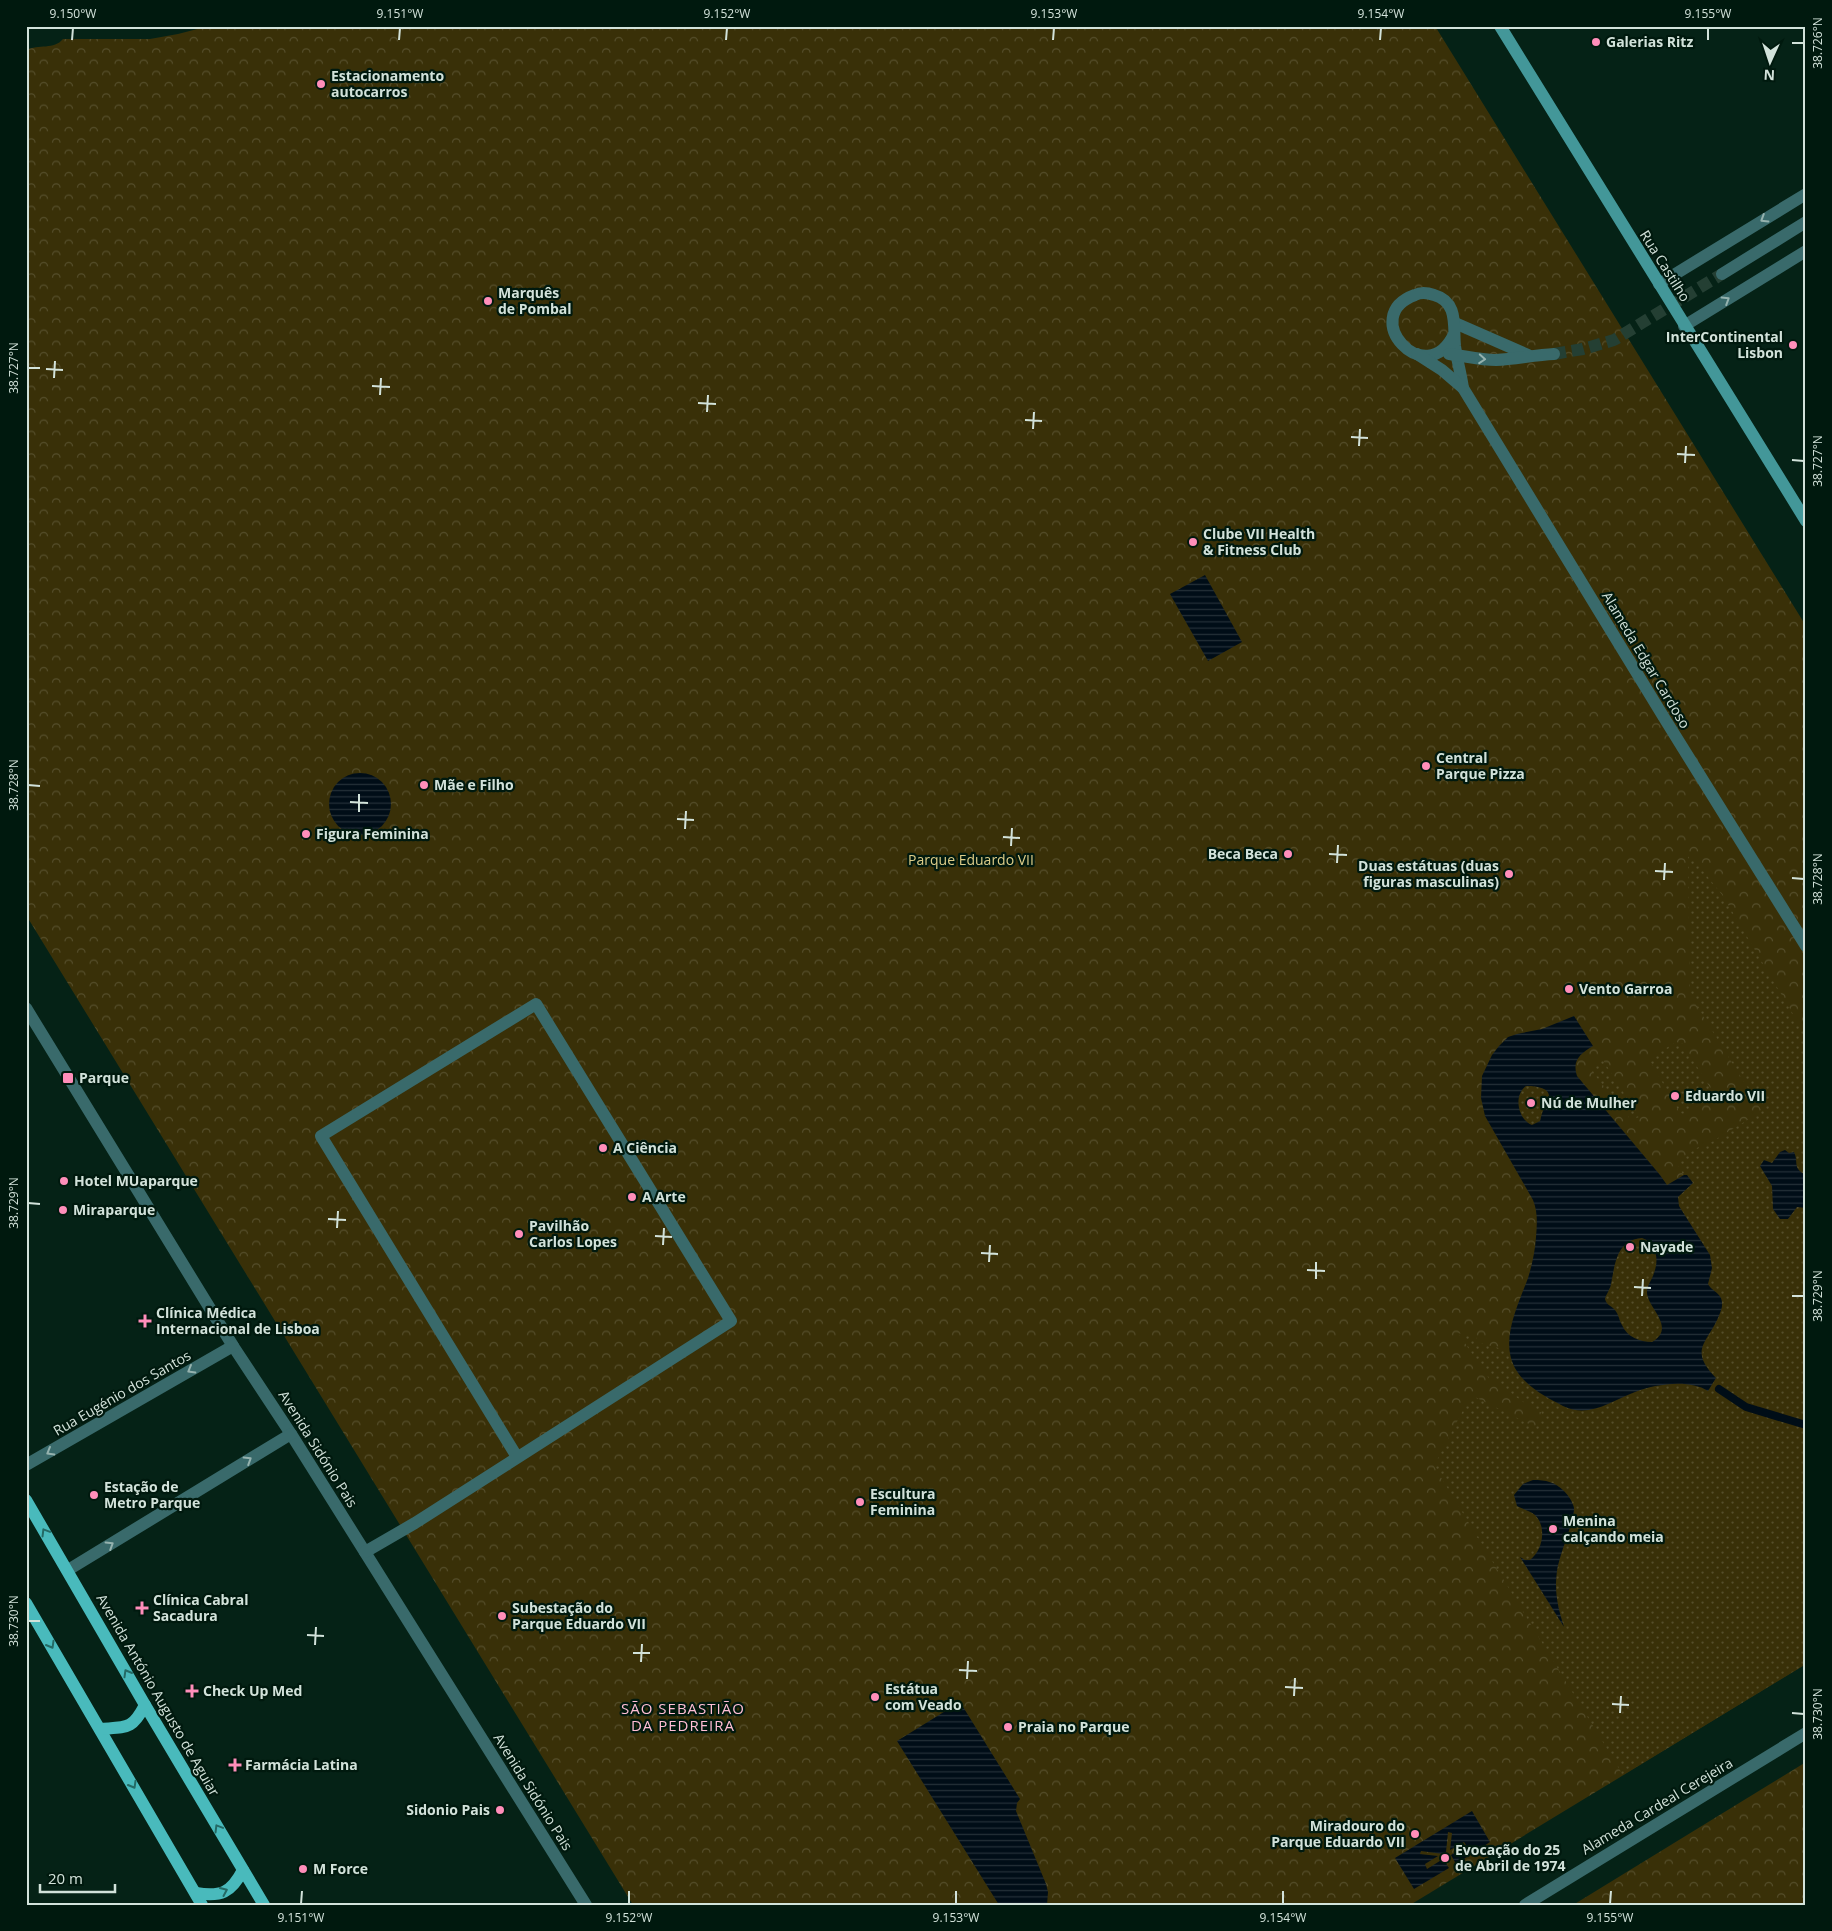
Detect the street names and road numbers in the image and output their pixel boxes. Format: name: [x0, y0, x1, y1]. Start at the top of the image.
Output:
street label: Rua Castilho: [1636, 226, 1695, 305]
street label: Alameda Edgar Cardoso: [1598, 588, 1695, 732]
street label: Rua Eugénio dos Santos: [49, 1345, 194, 1440]
street label: Avenida Sidónio Pais: [275, 1387, 362, 1511]
street label: Avenida António Augusto de Aguiar: [93, 1590, 224, 1799]
street label: Avenida Sidónio Pais: [490, 1730, 577, 1854]
street label: Alameda Cardeal Cerejeira: [1578, 1753, 1736, 1858]

